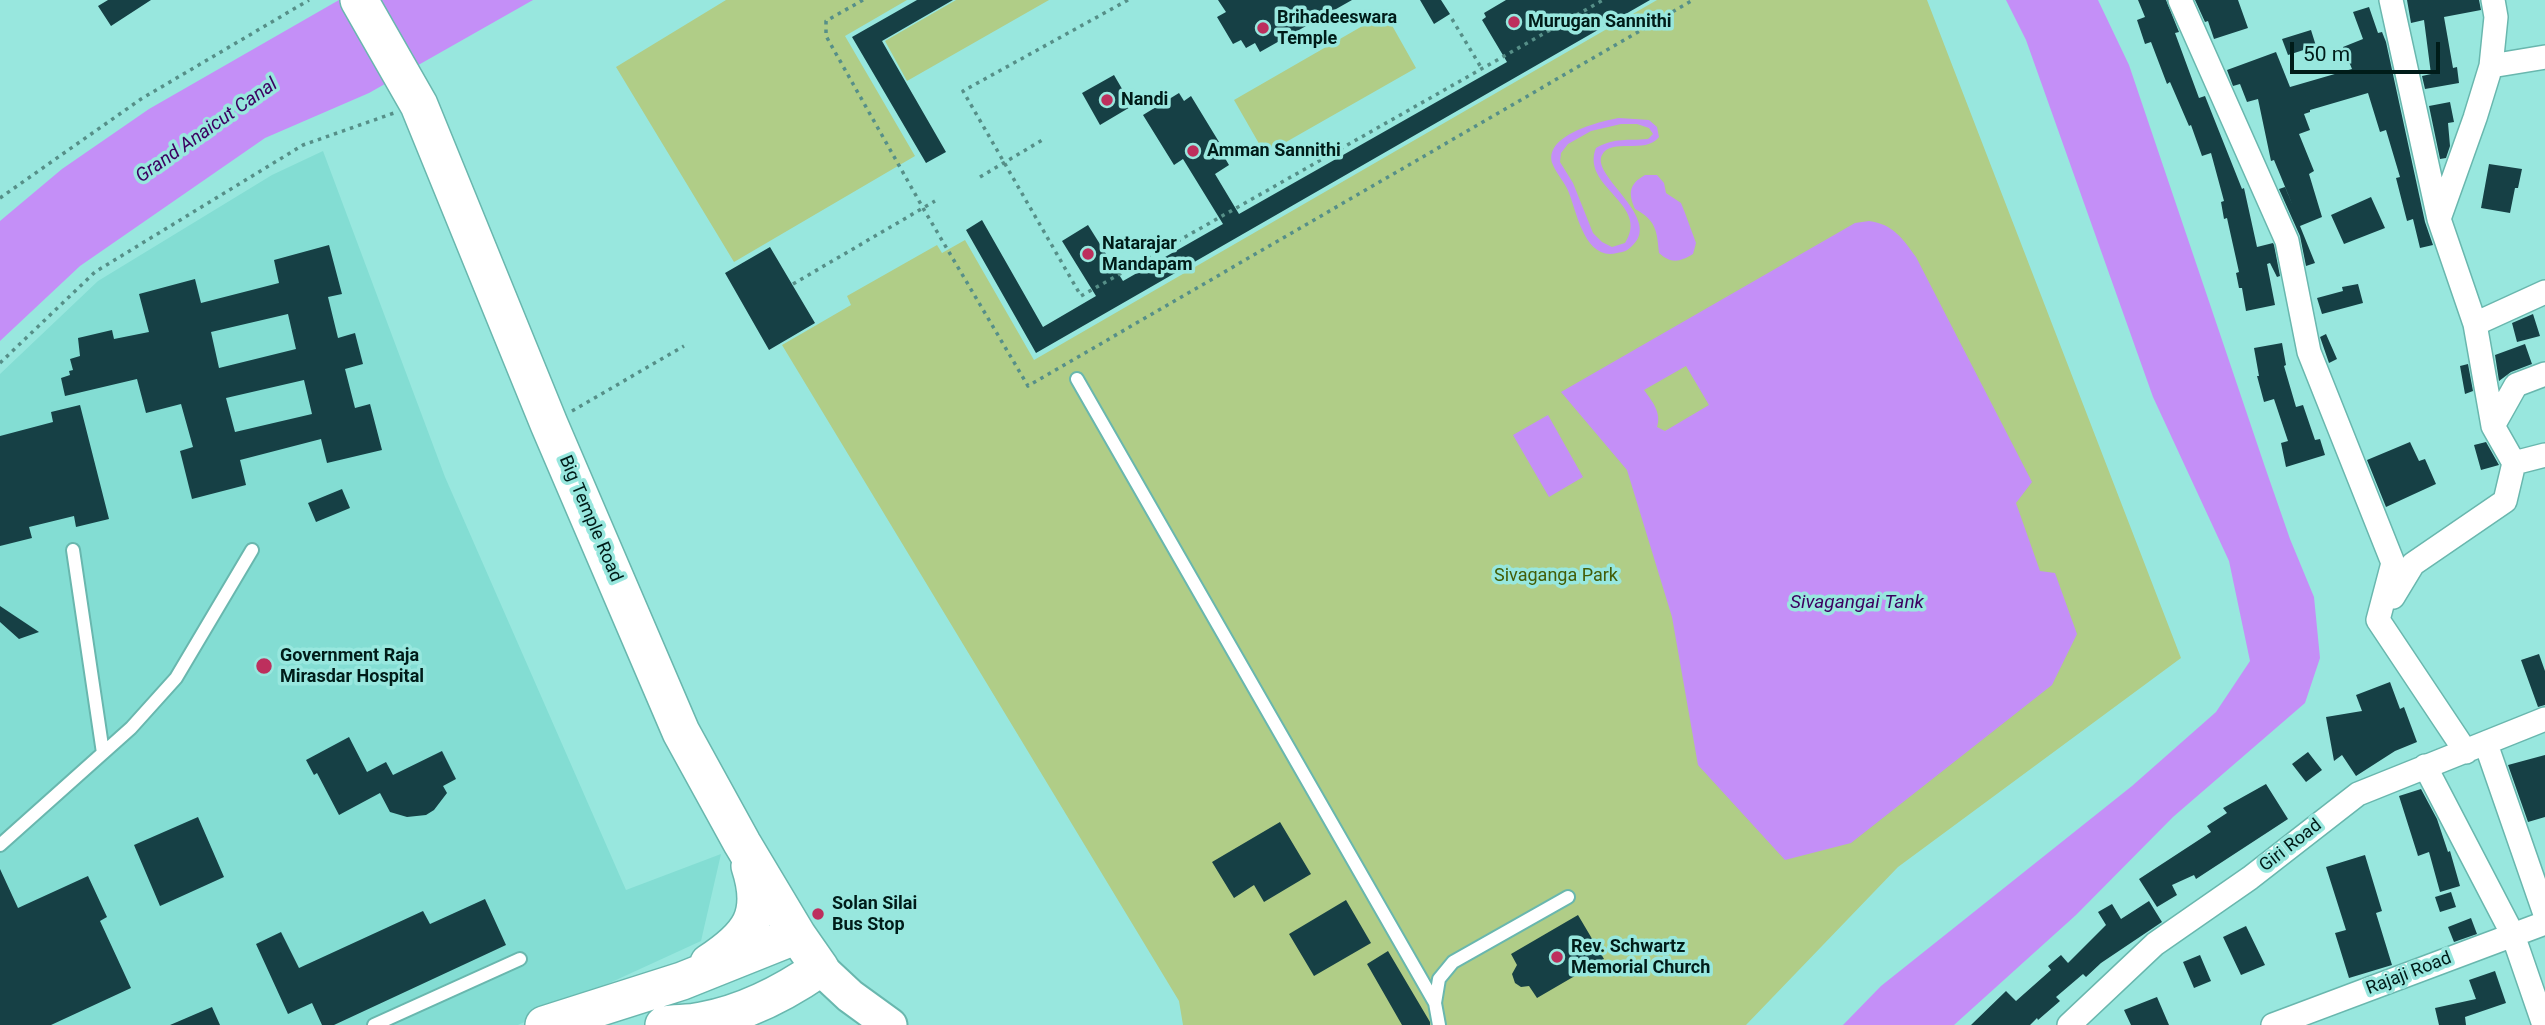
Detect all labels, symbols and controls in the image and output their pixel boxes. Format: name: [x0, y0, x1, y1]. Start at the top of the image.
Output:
place label: Brihadeeswara Temple: [1277, 7, 1397, 50]
place label: Murugan Sannithi: [1528, 11, 1672, 33]
marker: Murugan Sannithi: [1506, 14, 1522, 30]
marker: Brihadeeswara Temple: [1255, 20, 1271, 36]
scale bar: [2293, 28, 2444, 72]
text: 50 m: [2303, 42, 2350, 66]
water label: Grand Anaicut Canal: [132, 74, 282, 188]
place label: Nandi: [1121, 89, 1168, 111]
marker: Nandi: [1099, 92, 1115, 108]
place label: Amman Sannithi: [1207, 140, 1341, 162]
marker: Amman Sannithi: [1185, 143, 1201, 159]
place label: Natarajar Mandapam: [1102, 233, 1193, 276]
marker: Natarajar Mandapam: [1080, 246, 1096, 262]
street label: Big Temple Road: [554, 453, 626, 585]
park label: Sivaganga Park: [1494, 565, 1618, 587]
water label: Sivagangai Tank: [1790, 592, 1924, 614]
place label: Government Raja Mirasdar Hospital: [280, 645, 424, 688]
marker: Government Raja Mirasdar Hospital: [254, 656, 274, 676]
street label: Giri Road: [2256, 815, 2326, 877]
place label: Solan Silai Bus Stop: [832, 893, 917, 936]
marker: Solan Silai Bus Stop: [810, 906, 826, 922]
place label: Rev. Schwartz Memorial Church: [1571, 936, 1710, 978]
street label: Rajaji Road: [2363, 948, 2455, 1000]
marker: Rev. Schwartz Memorial Church: [1549, 949, 1565, 965]

